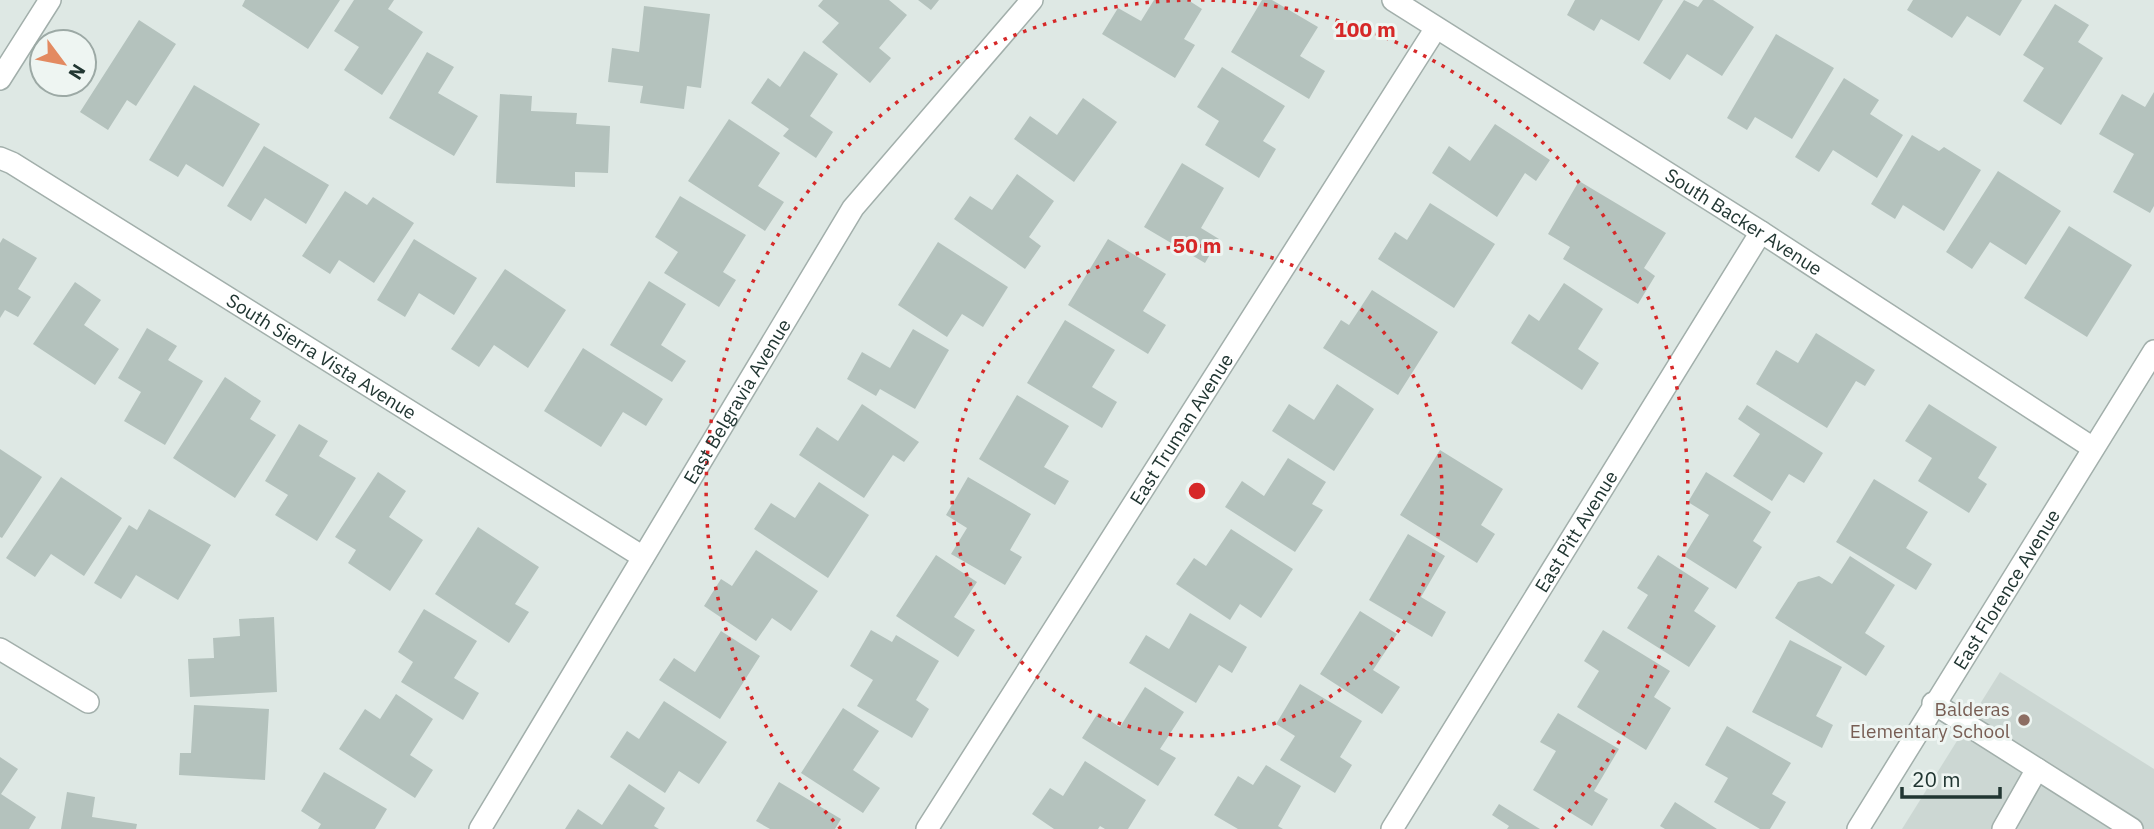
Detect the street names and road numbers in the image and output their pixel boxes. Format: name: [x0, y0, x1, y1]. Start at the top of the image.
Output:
street label: South Backer Avenue: [1661, 163, 1827, 281]
street label: South Sierra Vista Avenue: [222, 288, 421, 425]
street label: East Belgravia Avenue: [678, 314, 796, 488]
street label: East Truman Avenue: [1124, 349, 1238, 509]
street label: East Pitt Avenue: [1529, 466, 1623, 597]
street label: East Florence Avenue: [1948, 505, 2065, 674]

